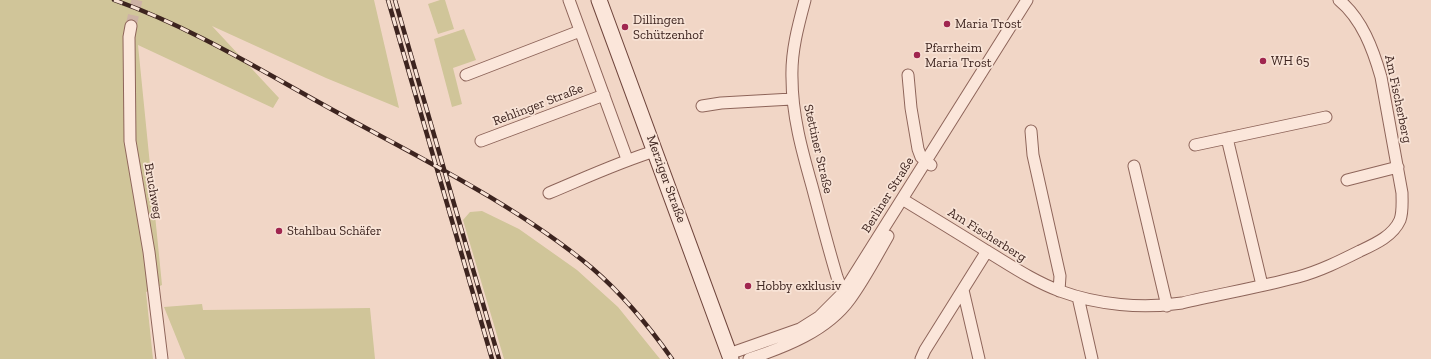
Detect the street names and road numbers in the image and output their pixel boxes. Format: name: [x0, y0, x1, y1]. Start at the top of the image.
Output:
street label: Am Fischerberg: [1381, 54, 1415, 144]
street label: Rehlinger Straße: [491, 81, 585, 129]
street label: Stettiner Straße: [800, 103, 836, 195]
street label: Merziger Straße: [643, 133, 689, 225]
street label: Berliner Straße: [858, 154, 918, 236]
street label: Bruchweg: [140, 162, 166, 220]
street label: Am Fischerberg: [945, 205, 1029, 265]

